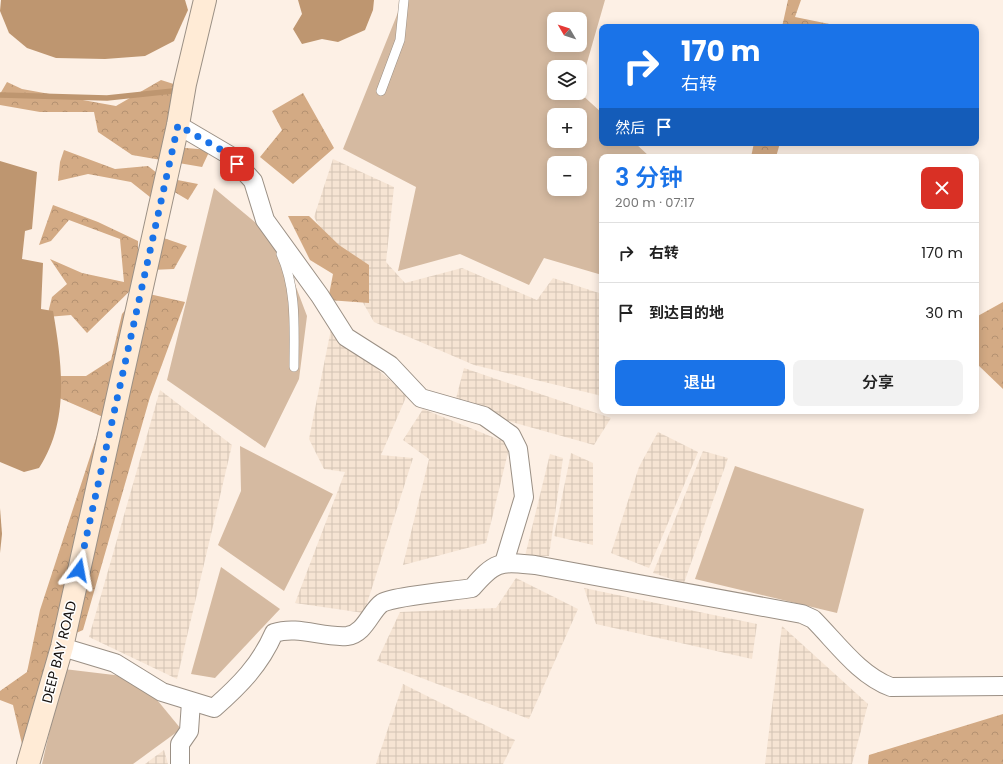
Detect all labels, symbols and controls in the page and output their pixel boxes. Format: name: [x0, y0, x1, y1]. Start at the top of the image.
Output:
north arrow: [547, 12, 587, 52]
map controls: [547, 12, 587, 196]
text: 170 m: [681, 32, 760, 71]
icon: right: [615, 40, 667, 92]
button: layers: [547, 60, 587, 100]
text: 右转: [681, 71, 717, 96]
button: +: [547, 108, 587, 148]
icon: arrive: [653, 116, 675, 138]
text: 然后: [615, 117, 645, 138]
pin: [220, 147, 254, 181]
icon: arrive: [226, 153, 248, 175]
button: −: [547, 156, 587, 196]
text: 3 分钟: [615, 161, 683, 194]
button: close: [921, 167, 963, 209]
text: 200 m · 07:17: [615, 193, 695, 212]
icon: right: [615, 242, 637, 264]
text: 右转: [649, 242, 679, 263]
text: 170 m: [921, 242, 963, 263]
icon: arrive: [615, 302, 637, 324]
text: 到达目的地: [649, 302, 724, 323]
text: 30 m: [925, 302, 963, 323]
button: 退出: [615, 360, 785, 406]
button: 分享: [793, 360, 963, 406]
position arrow: [58, 549, 100, 591]
street label: DEEP BAY ROAD: [37, 599, 81, 705]

